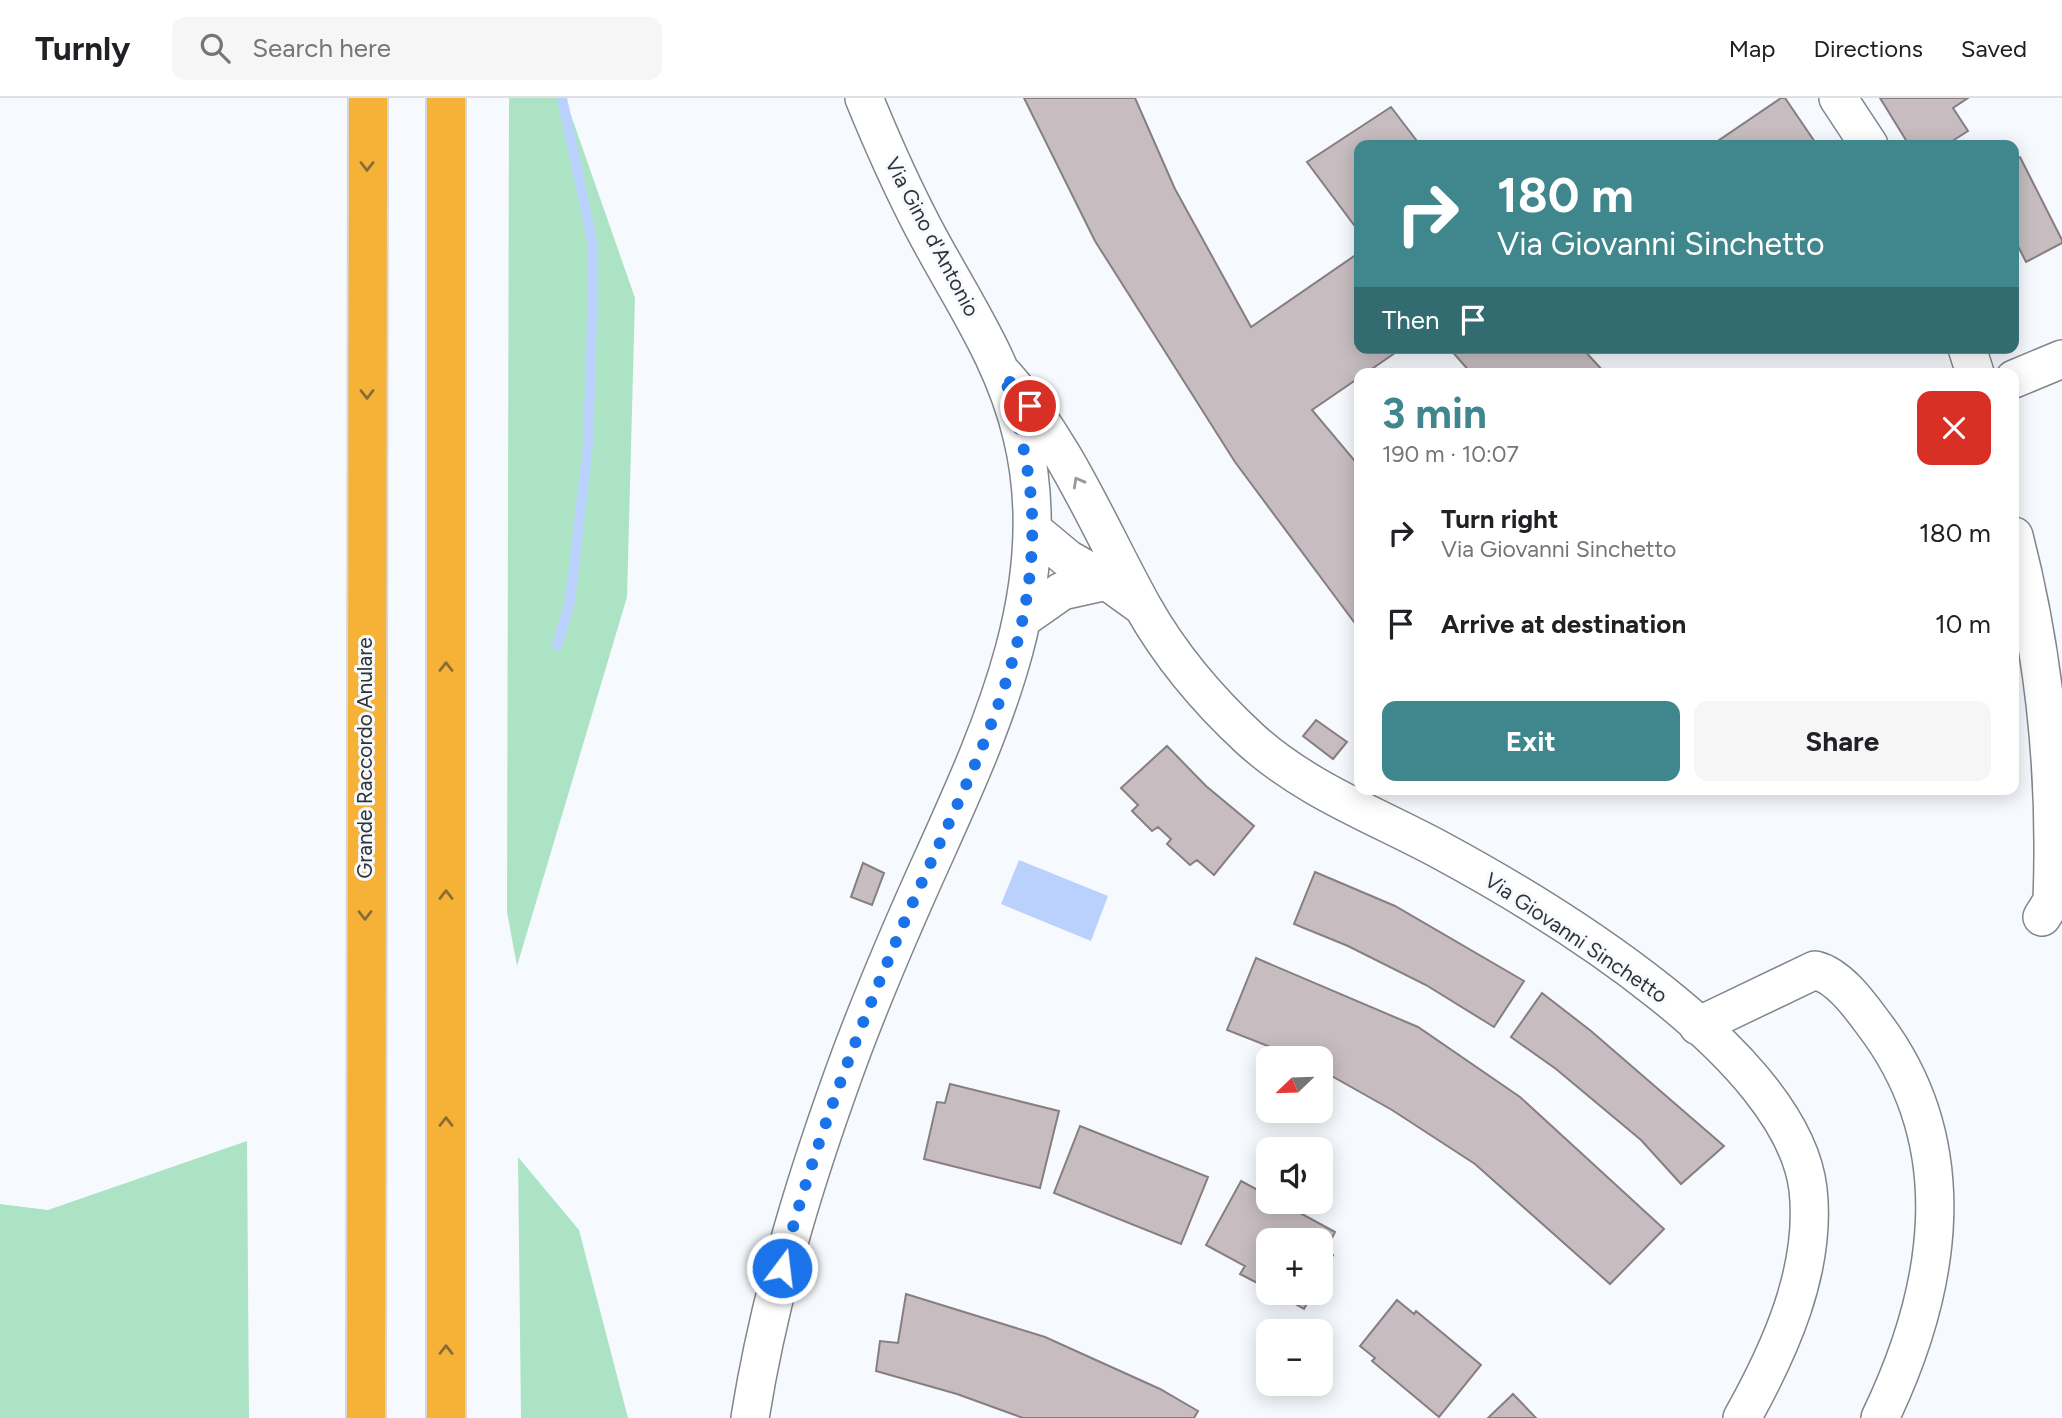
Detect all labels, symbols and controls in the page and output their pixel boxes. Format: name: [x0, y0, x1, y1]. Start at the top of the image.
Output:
search box: [172, 17, 662, 80]
text: Turnly: [35, 29, 130, 68]
icon: search: [196, 29, 234, 67]
text: Search here: [252, 32, 391, 64]
text: Map: [1729, 34, 1775, 63]
text: Directions: [1813, 34, 1923, 63]
text: Saved: [1961, 34, 2027, 63]
street label: Via Gino d'Antonio: [880, 153, 985, 321]
one-way arrow: [359, 161, 375, 172]
text: 180 m: [1497, 165, 1634, 224]
icon: right: [1382, 168, 1473, 259]
text: Via Giovanni Sinchetto: [1497, 225, 1825, 263]
icon: arrive: [1454, 301, 1492, 339]
text: Then: [1382, 304, 1440, 336]
pin: [1000, 376, 1060, 436]
icon: arrive: [1011, 387, 1049, 425]
text: 3 min: [1382, 388, 1487, 439]
one-way arrow: [359, 389, 375, 399]
button: close: [1917, 391, 1991, 465]
text: 190 m · 10:07: [1382, 440, 1519, 468]
one-way arrow: [1073, 477, 1086, 490]
text: Turn right: [1441, 503, 1558, 535]
icon: right: [1382, 514, 1420, 552]
text: 180 m: [1919, 517, 1991, 549]
text: Via Giovanni Sinchetto: [1441, 535, 1676, 563]
icon: arrive: [1382, 605, 1420, 643]
text: Arrive at destination: [1441, 608, 1686, 640]
text: 10 m: [1935, 608, 1991, 640]
street label: Grande Raccordo Anulare: [352, 637, 377, 879]
one-way arrow: [438, 662, 454, 672]
button: Exit: [1382, 701, 1680, 781]
button: Share: [1694, 701, 1991, 781]
street label: Via Giovanni Sinchetto: [1480, 867, 1672, 1008]
one-way arrow: [438, 889, 454, 900]
one-way arrow: [357, 910, 373, 921]
north arrow: [1256, 1046, 1334, 1124]
map controls: [1256, 1046, 1333, 1396]
one-way arrow: [438, 1117, 454, 1127]
button: sound: [1256, 1137, 1333, 1214]
button: +: [1256, 1228, 1333, 1305]
position arrow: [745, 1231, 819, 1305]
button: −: [1256, 1319, 1333, 1396]
one-way arrow: [438, 1344, 454, 1355]

